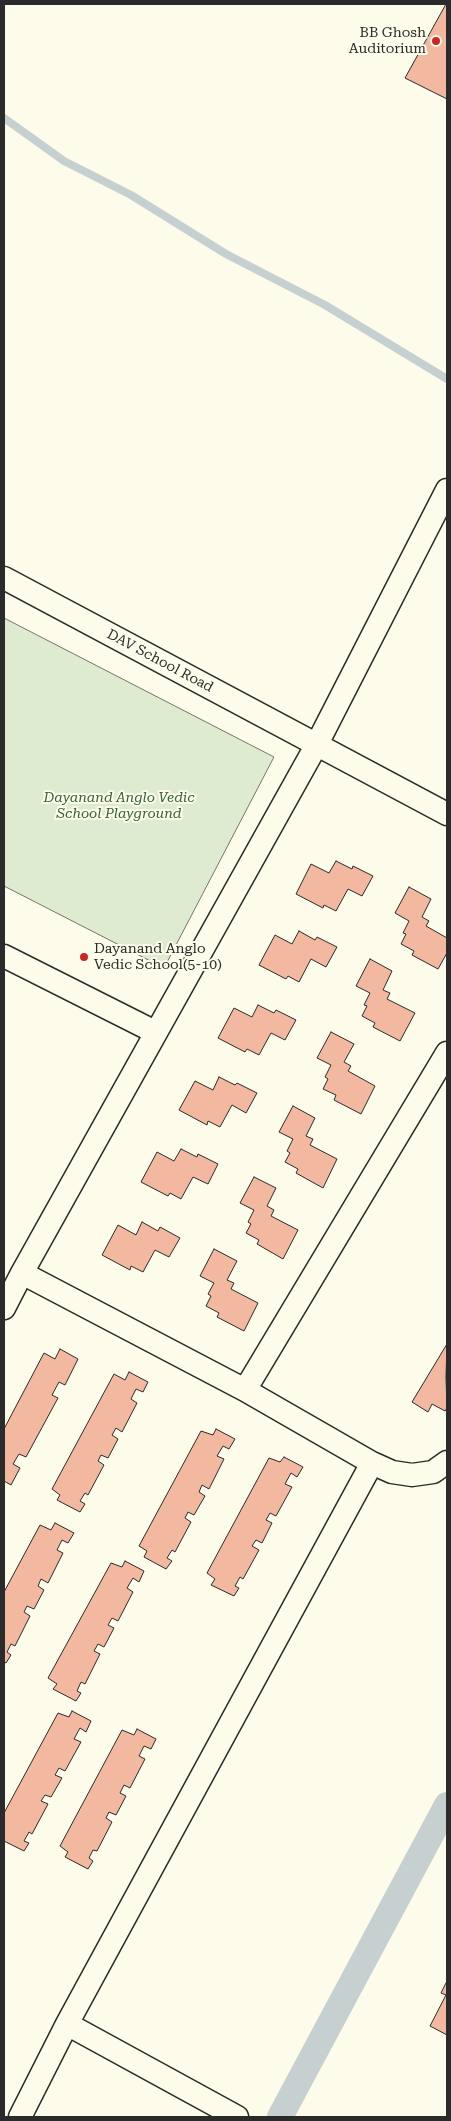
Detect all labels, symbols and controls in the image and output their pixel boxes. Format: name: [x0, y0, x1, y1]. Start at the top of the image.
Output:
place label: BB Ghosh Auditorium: [349, 25, 426, 58]
marker: BB Ghosh Auditorium: [430, 35, 442, 47]
street label: DAV School Road: [104, 626, 216, 696]
park label: Dayanand Anglo Vedic School Playground: [43, 790, 195, 822]
place label: Dayanand Anglo Vedic School(5-10): [94, 941, 222, 974]
marker: Dayanand Anglo Vedic School(5-10): [78, 951, 90, 963]

